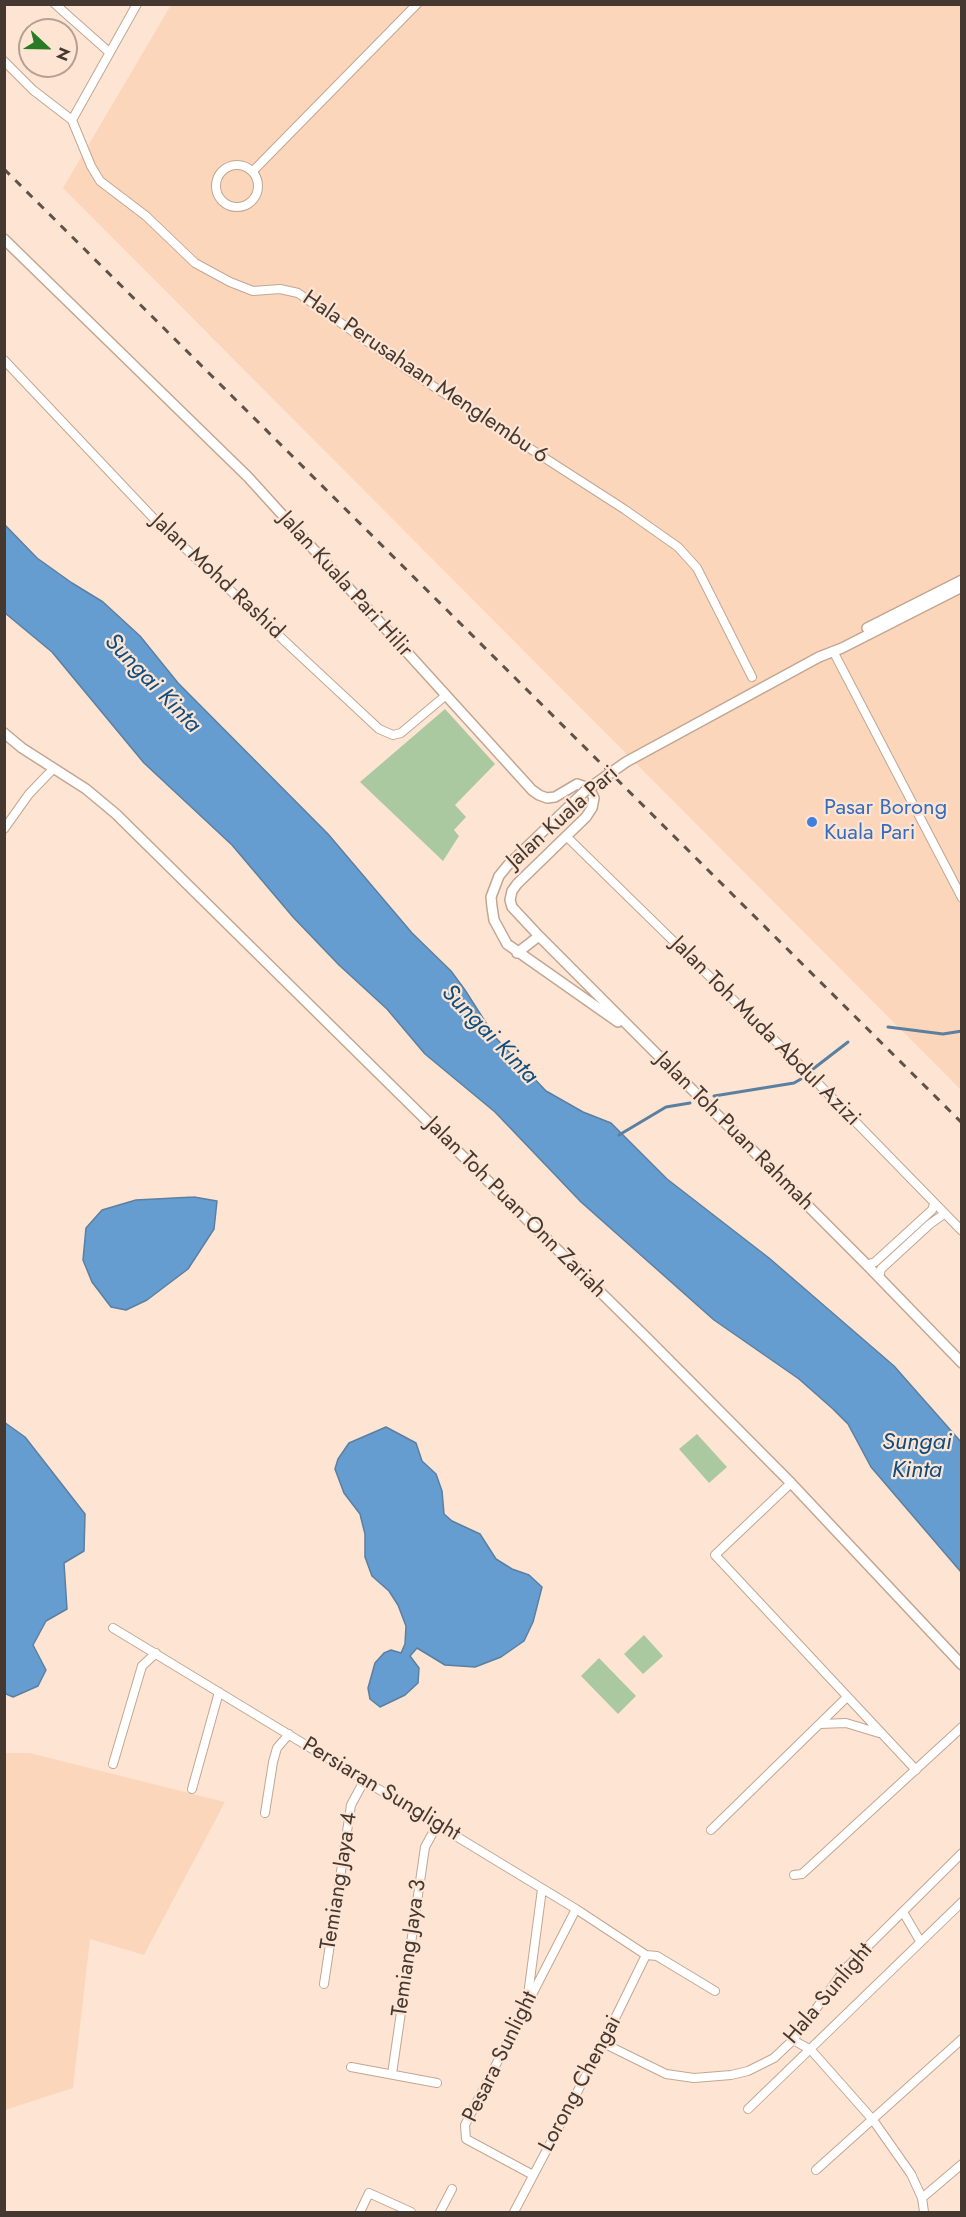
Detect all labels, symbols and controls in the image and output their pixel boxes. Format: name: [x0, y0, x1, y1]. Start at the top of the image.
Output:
north arrow: [18, 18, 78, 78]
text: N: [50, 44, 76, 64]
street label: Hala Perusahaan Menglembu 6: [297, 286, 553, 470]
street label: Jalan Kuala Pari Hilir: [272, 507, 418, 663]
street label: Jalan Mohd Rashid: [145, 509, 289, 645]
water label: Sungai Kinta: [97, 628, 207, 740]
street label: Jalan Kuala Pari: [502, 761, 624, 875]
place label: Pasar Borong Kuala Pari: [824, 796, 947, 848]
marker: Pasar Borong Kuala Pari: [805, 815, 819, 829]
street label: Jalan Toh Muda Abdul Azizi: [665, 932, 865, 1132]
water label: Sungai Kinta: [434, 979, 544, 1091]
street label: Jalan Toh Puan Rahmah: [649, 1047, 819, 1217]
street label: Jalan Toh Puan Onn Zariah: [419, 1112, 611, 1304]
water label: Sungai Kinta: [882, 1429, 952, 1485]
street label: Persiaran Sunglight: [297, 1732, 465, 1848]
street label: Temiang Jaya 4: [316, 1810, 364, 1952]
street label: Temiang Jaya 3: [387, 1878, 433, 2018]
street label: Hala Sunlight: [779, 1938, 879, 2050]
street label: Pesara Sunlight: [458, 1987, 544, 2127]
street label: Lorong Chengai: [534, 2012, 628, 2156]

